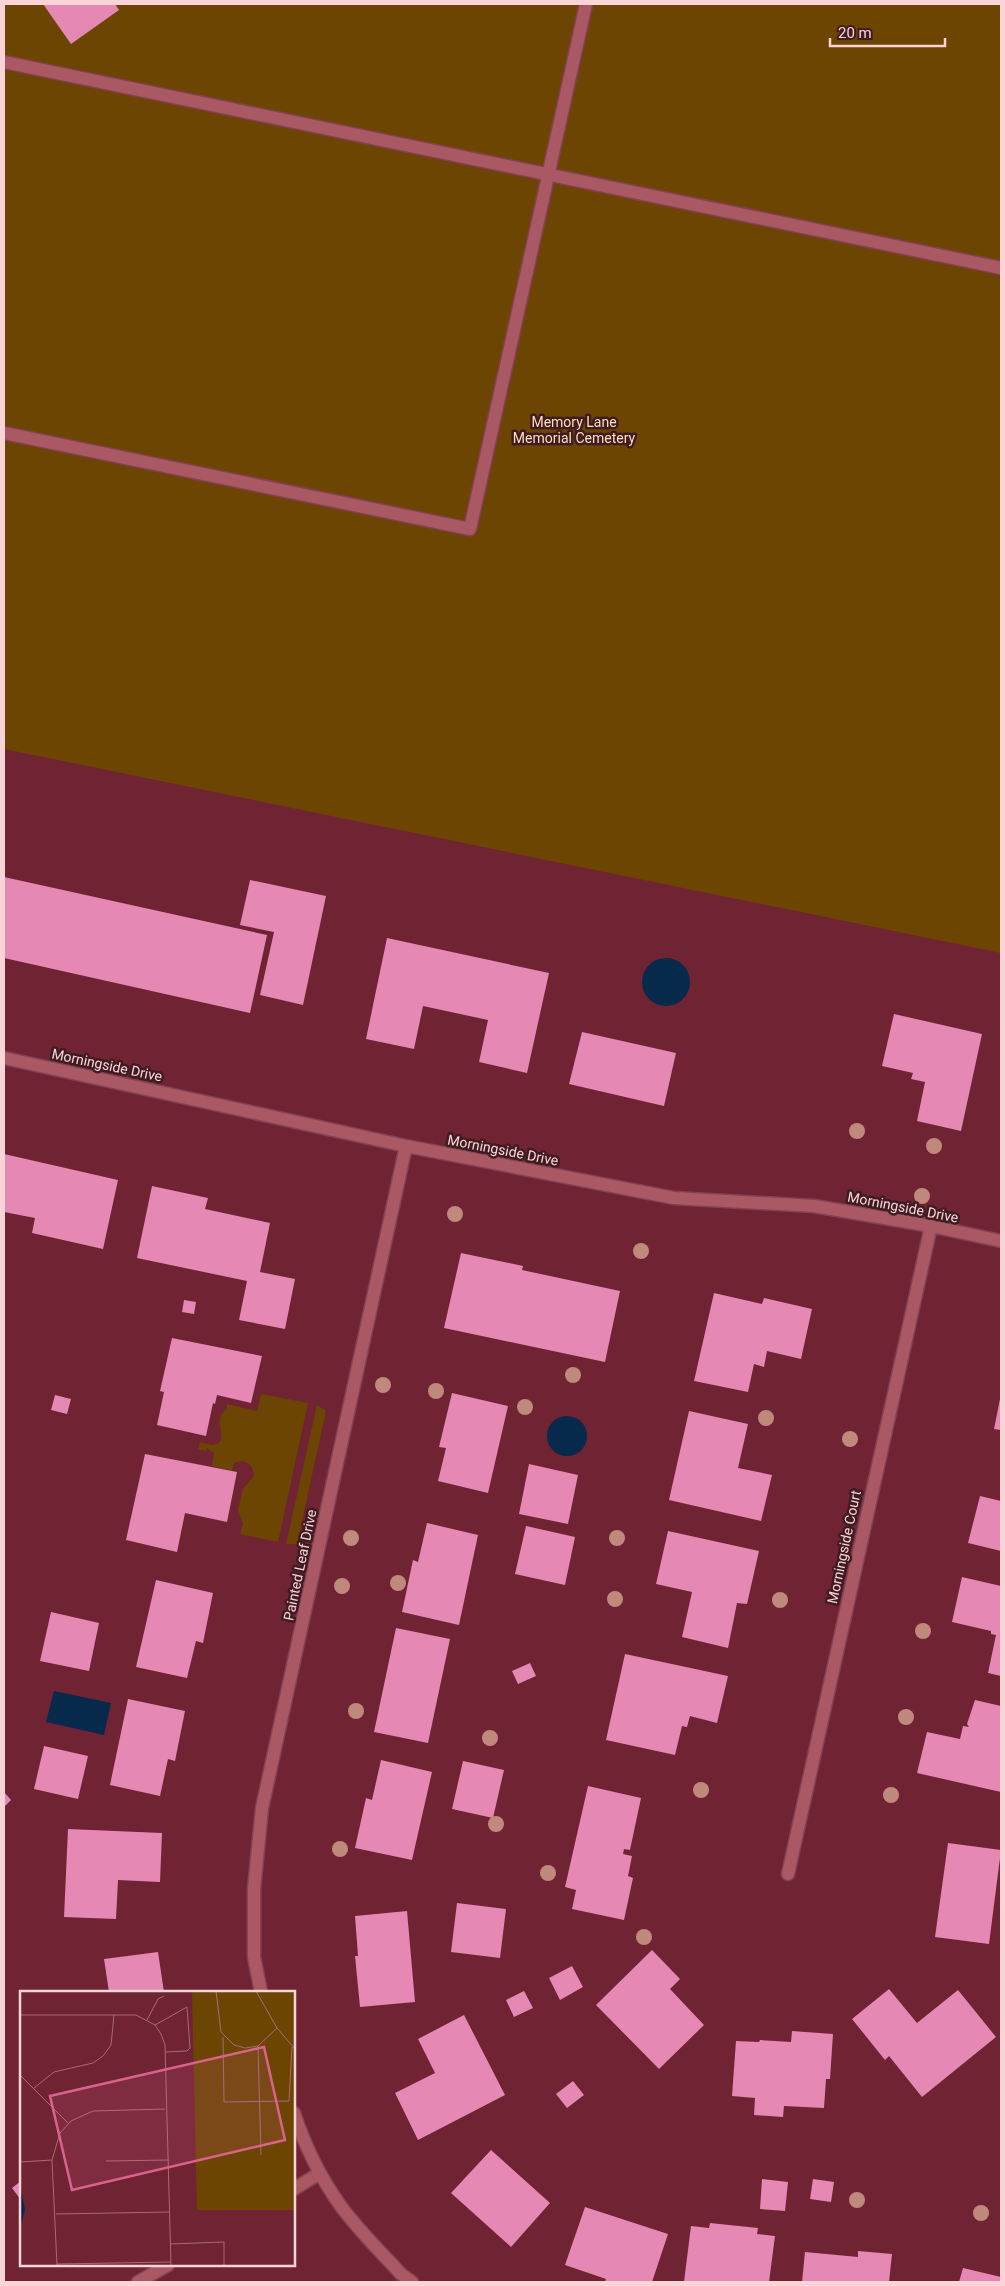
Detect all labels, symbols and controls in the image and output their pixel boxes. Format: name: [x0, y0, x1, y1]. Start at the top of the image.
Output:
scale bar: [830, 15, 945, 47]
text: 20 m: [838, 24, 872, 42]
park label: Memory Lane Memorial Cemetery: [513, 414, 636, 446]
street label: Morningside Drive: [50, 1045, 164, 1085]
street label: Morningside Drive: [446, 1131, 560, 1169]
street label: Morningside Drive: [846, 1188, 960, 1226]
street label: Morningside Court: [824, 1488, 864, 1605]
street label: Painted Leaf Drive: [280, 1508, 320, 1622]
inset map: [20, 1991, 295, 2266]

